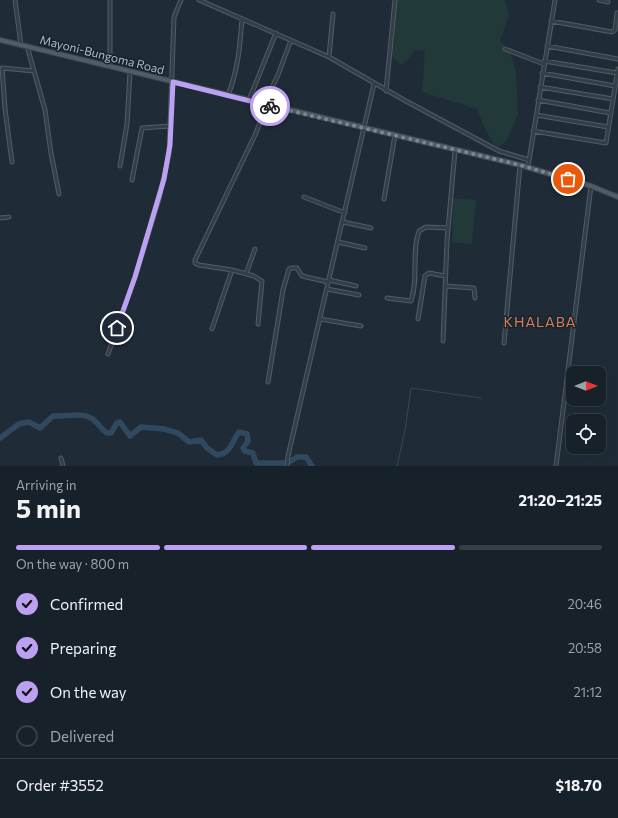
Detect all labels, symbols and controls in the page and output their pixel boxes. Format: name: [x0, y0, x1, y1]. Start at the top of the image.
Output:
street label: Mayoni-Bungoma Road: [39, 32, 166, 76]
courier: [250, 86, 290, 126]
icon: bike: [259, 95, 281, 117]
pin: [551, 162, 585, 196]
icon: bag: [557, 168, 579, 190]
pin: [100, 311, 134, 345]
district label: KHALABA: [504, 313, 576, 330]
icon: home: [106, 317, 128, 339]
north arrow: [566, 366, 606, 406]
map controls: [566, 366, 606, 454]
button: locate: [566, 414, 606, 454]
text: Arriving in: [16, 477, 76, 493]
text: 21:20–21:25: [519, 491, 602, 509]
text: 5 min: [16, 492, 81, 523]
text: On the way · 800 m: [16, 556, 129, 572]
icon: check: [16, 593, 38, 615]
text: Confirmed: [50, 595, 123, 613]
text: 20:46: [568, 596, 602, 612]
icon: check: [16, 637, 38, 659]
text: Preparing: [50, 639, 116, 657]
text: 20:58: [568, 640, 602, 656]
icon: check: [16, 681, 38, 703]
text: On the way: [50, 683, 127, 701]
text: 21:12: [573, 684, 602, 700]
text: Delivered: [50, 727, 114, 745]
text: Order #3552: [16, 776, 104, 794]
text: $18.70: [556, 776, 602, 794]

